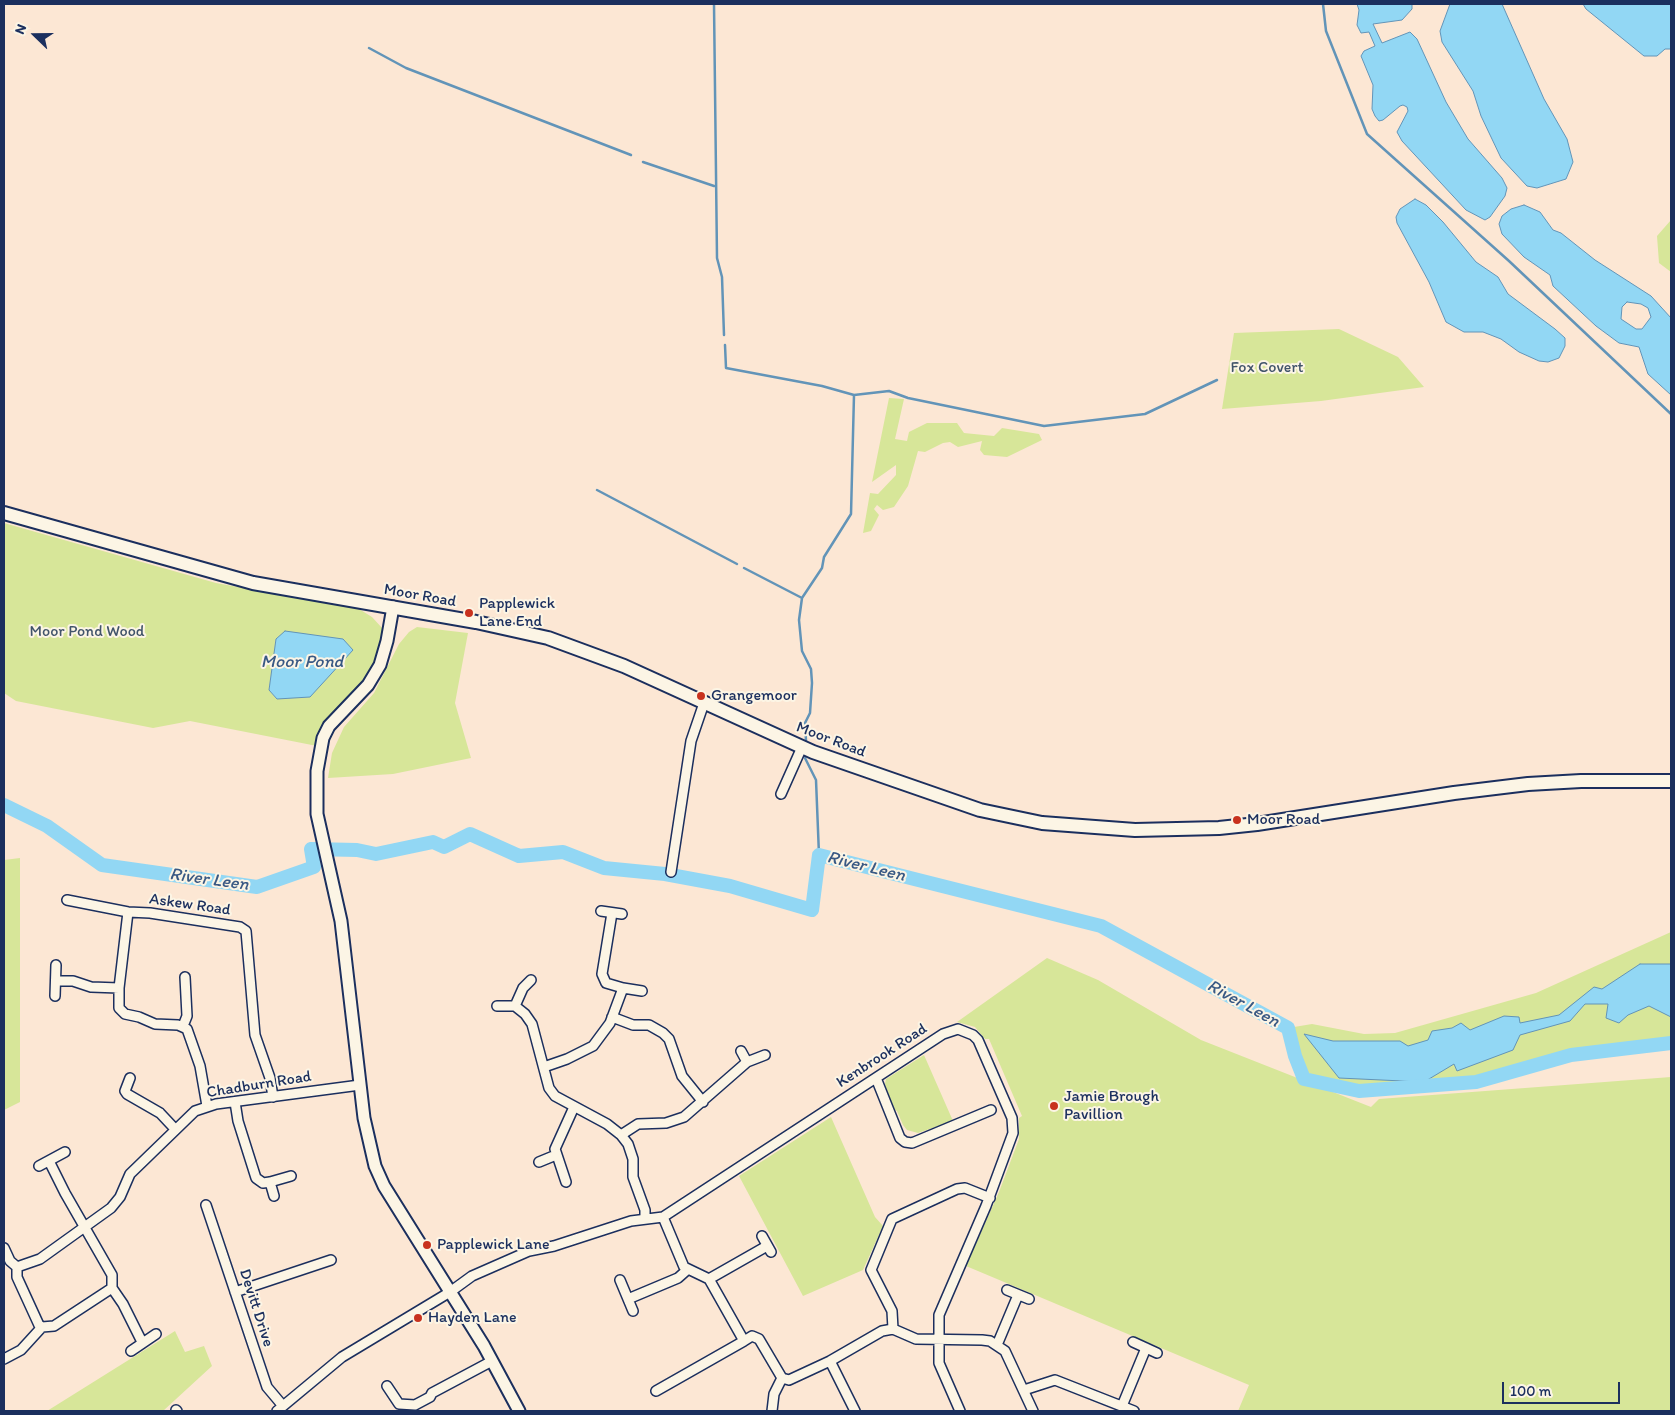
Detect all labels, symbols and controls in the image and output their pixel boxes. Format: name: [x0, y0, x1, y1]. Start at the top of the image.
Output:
north arrow: [10, 10, 60, 60]
text: N: [11, 22, 30, 37]
park label: Fox Covert: [1231, 358, 1303, 378]
street label: Moor Road: [382, 580, 458, 612]
place label: Papplewick Lane End: [479, 594, 555, 632]
marker: Papplewick Lane End: [463, 607, 475, 619]
park label: Moor Pond Wood: [29, 622, 145, 642]
water label: Moor Pond: [261, 651, 343, 673]
place label: Grangemoor: [711, 686, 797, 706]
marker: Grangemoor: [695, 690, 707, 702]
street label: Moor Road: [793, 718, 869, 762]
place label: Moor Road: [1247, 810, 1320, 830]
marker: Moor Road: [1231, 814, 1243, 826]
water label: River Leen: [825, 847, 907, 887]
water label: River Leen: [168, 864, 250, 896]
street label: Askew Road: [148, 890, 232, 920]
water label: River Leen: [1203, 975, 1283, 1033]
street label: Kenbrook Road: [833, 1020, 931, 1092]
street label: Chadburn Road: [205, 1067, 313, 1103]
place label: Jamie Brough Pavillion: [1064, 1087, 1159, 1125]
marker: Jamie Brough Pavillion: [1048, 1100, 1060, 1112]
place label: Papplewick Lane: [437, 1235, 550, 1255]
marker: Papplewick Lane: [421, 1239, 433, 1251]
street label: Devitt Drive: [234, 1267, 278, 1349]
place label: Hayden Lane: [428, 1308, 517, 1328]
marker: Hayden Lane: [412, 1312, 424, 1324]
scale bar: [1505, 1372, 1622, 1404]
text: 100 m: [1510, 1382, 1551, 1400]

